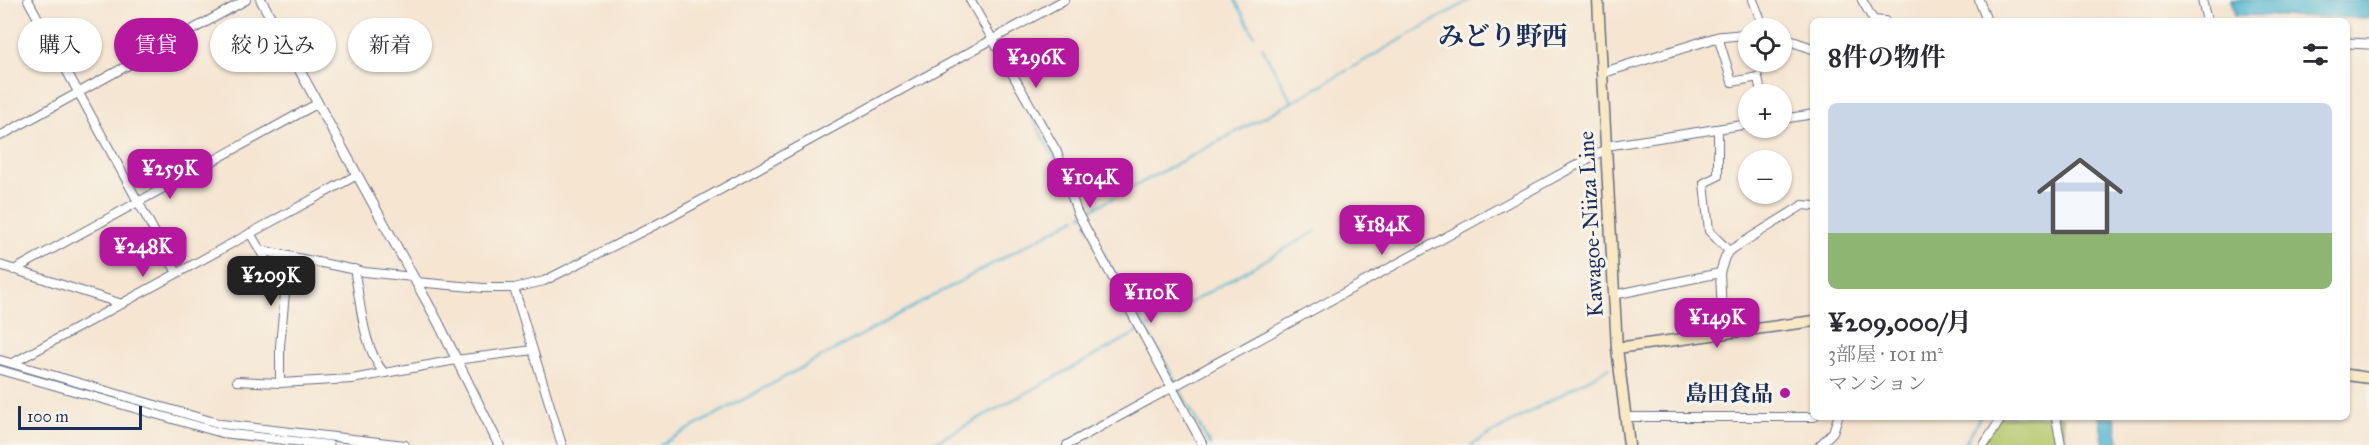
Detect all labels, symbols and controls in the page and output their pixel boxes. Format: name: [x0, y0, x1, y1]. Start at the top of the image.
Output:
chip: 購入: [18, 18, 102, 72]
chip: 賃貸: [114, 18, 198, 72]
chip: 絞り込み: [210, 18, 336, 72]
chip: 新着: [348, 18, 432, 72]
map controls: [1738, 18, 1792, 204]
button: locate: [1738, 18, 1792, 72]
district label: みどり野西: [1438, 20, 1568, 52]
pin: ¥296K: [994, 38, 1078, 89]
icon: filters: [2299, 38, 2332, 71]
text: 8件の物件: [1828, 41, 1946, 73]
text: ¥296K: [1007, 45, 1065, 69]
button: +: [1738, 84, 1792, 138]
street label: Kawagoe-Niiza Line: [1572, 130, 1609, 318]
icon: home: [2026, 142, 2134, 250]
pin: ¥259K: [128, 149, 212, 200]
button: −: [1738, 150, 1792, 204]
text: ¥259K: [141, 156, 199, 180]
pin: ¥104K: [1048, 158, 1132, 209]
text: ¥104K: [1061, 165, 1119, 189]
pin: ¥184K: [1340, 205, 1424, 256]
text: ¥184K: [1353, 212, 1411, 236]
pin: ¥248K: [101, 227, 185, 278]
text: ¥248K: [114, 234, 172, 258]
pin: ¥209K: [229, 256, 313, 307]
text: ¥209K: [241, 263, 301, 287]
pin: ¥110K: [1109, 273, 1193, 324]
text: ¥110K: [1124, 280, 1178, 304]
pin: ¥149K: [1675, 298, 1759, 349]
text: ¥149K: [1688, 305, 1746, 329]
text: ¥209,000/月: [1828, 306, 1972, 338]
text: 3部屋 · 101 m²: [1828, 342, 1943, 366]
text: マンション: [1828, 371, 1927, 395]
place label: 島田食品: [1685, 380, 1773, 407]
marker: 島田食品: [1778, 386, 1792, 400]
scale bar: [18, 403, 142, 430]
text: 100 m: [27, 407, 69, 426]

